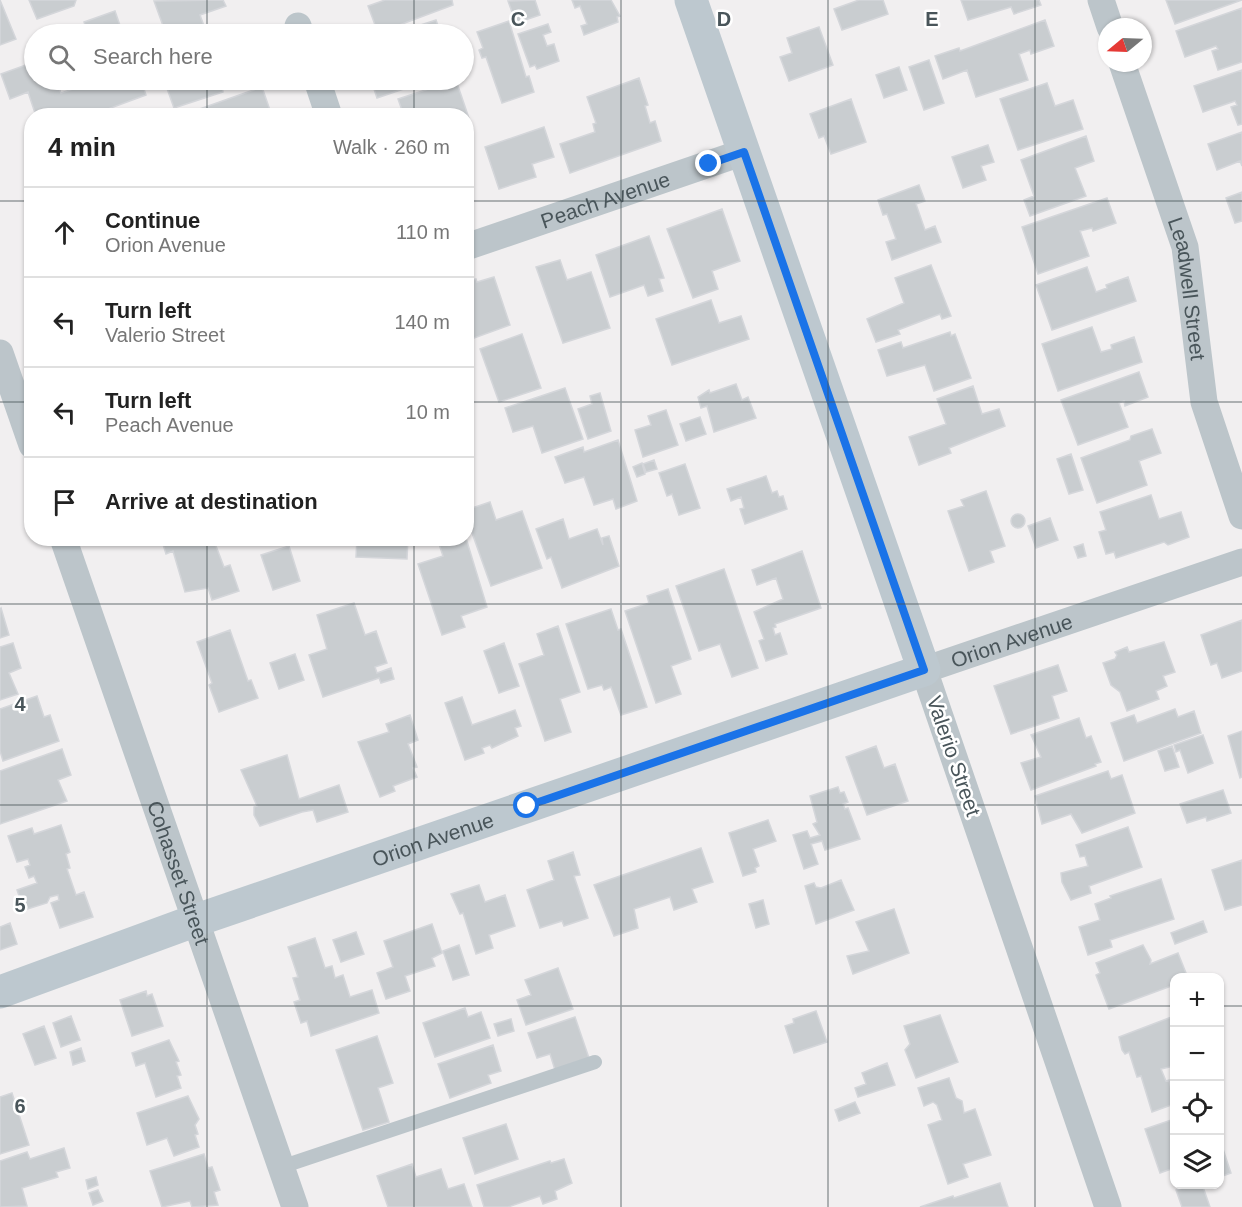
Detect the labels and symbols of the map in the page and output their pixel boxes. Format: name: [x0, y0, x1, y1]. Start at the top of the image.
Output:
text: C: [511, 8, 525, 30]
text: D: [717, 8, 731, 30]
text: E: [925, 8, 939, 30]
north arrow: [1098, 18, 1152, 72]
route end: [695, 150, 721, 176]
street label: Peach Avenue: [537, 167, 673, 232]
street label: Leadwell Street: [1164, 214, 1210, 362]
street label: Orion Avenue: [948, 609, 1075, 672]
text: 4: [14, 693, 26, 715]
street label: Valerio Street: [923, 693, 985, 819]
route start: [513, 792, 539, 818]
street label: Cohasset Street: [143, 798, 215, 948]
street label: Orion Avenue: [369, 807, 496, 870]
text: 5: [14, 894, 26, 916]
text: 6: [14, 1095, 26, 1117]

